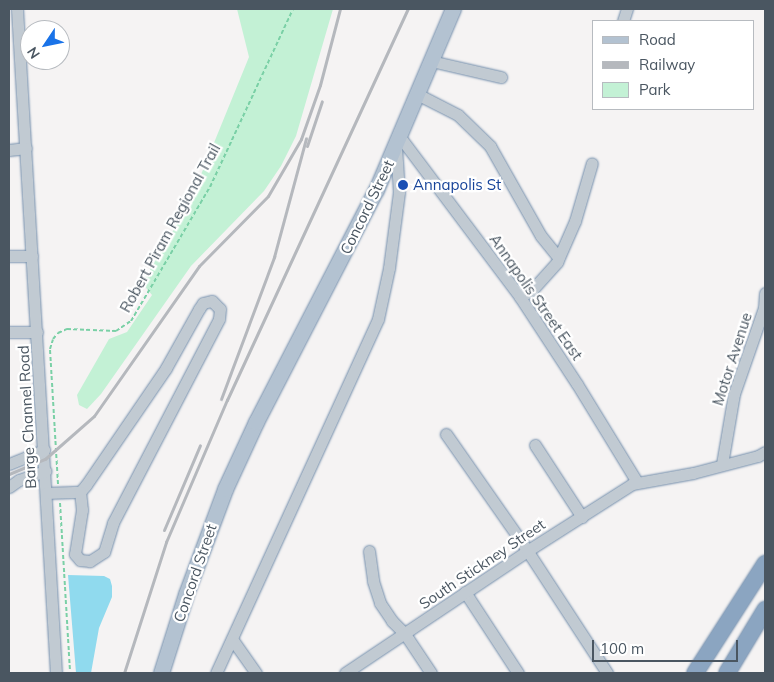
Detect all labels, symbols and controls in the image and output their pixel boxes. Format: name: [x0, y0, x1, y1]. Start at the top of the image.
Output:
north arrow: [20, 20, 70, 70]
legend: [592, 20, 754, 110]
text: Road: [639, 30, 676, 49]
text: N: [23, 43, 44, 62]
text: Railway: [639, 55, 695, 74]
text: Park: [639, 80, 671, 99]
street label: Robert Piram Regional Trail: [116, 141, 224, 315]
street label: Concord Street: [336, 157, 398, 257]
place label: Annapolis St: [413, 176, 501, 194]
marker: Annapolis St: [397, 179, 409, 191]
street label: Annapolis Street East: [486, 231, 586, 363]
street label: Motor Avenue: [708, 310, 756, 408]
street label: Barge Channel Road: [14, 345, 40, 489]
street label: South Stickney Street: [416, 515, 548, 613]
street label: Concord Street: [170, 522, 220, 624]
scale bar: [594, 630, 740, 662]
text: 100 m: [600, 639, 644, 658]

